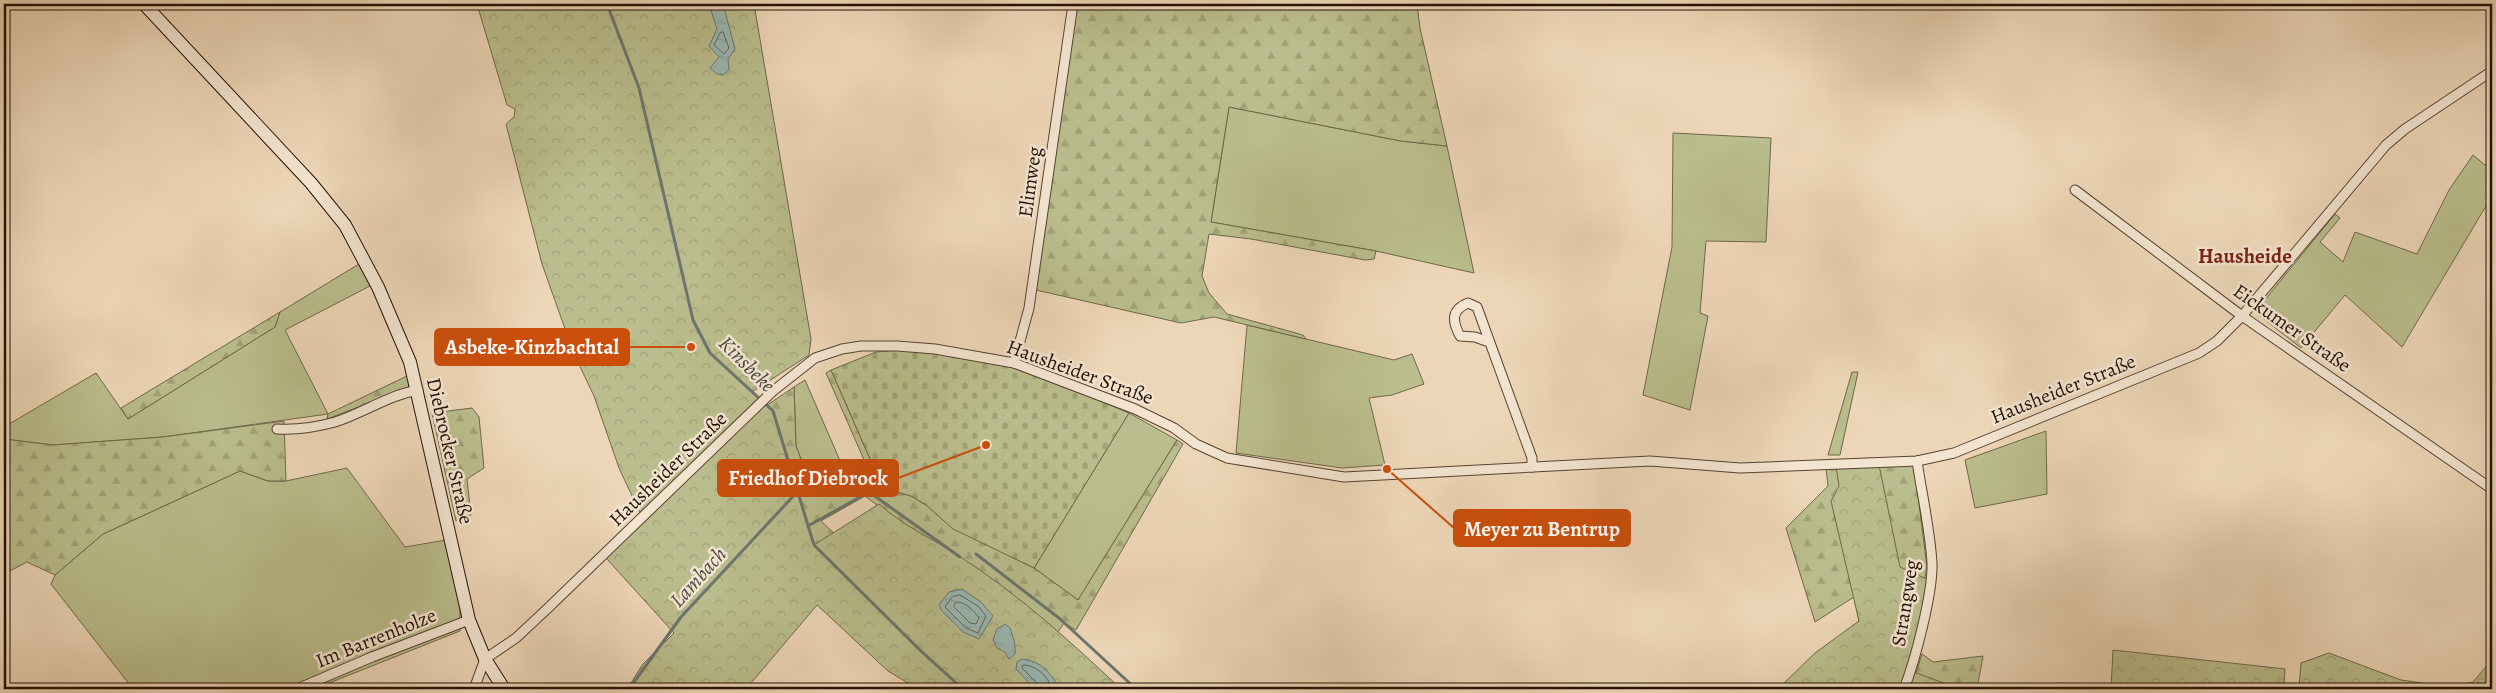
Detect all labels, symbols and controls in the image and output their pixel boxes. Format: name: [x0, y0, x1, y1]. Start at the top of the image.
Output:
street label: Elimweg: [1012, 145, 1048, 219]
district label: Hausheide: [2198, 242, 2292, 270]
street label: Eickumer Straße: [2228, 277, 2356, 379]
callout: Asbeke-Kinzbachtal: [435, 329, 629, 365]
water label: Kinsbeke: [713, 330, 782, 399]
text: Asbeke-Kinzbachtal: [444, 333, 620, 361]
street label: Hausheider Straße: [1003, 333, 1157, 411]
street label: Hausheider Straße: [1986, 348, 2140, 430]
street label: Diebrocker Straße: [420, 375, 480, 527]
street label: Hausheider Straße: [603, 406, 733, 532]
callout: Friedhof Diebrock: [718, 460, 898, 496]
text: Friedhof Diebrock: [728, 464, 888, 492]
callout: Meyer zu Bentrup: [1454, 510, 1630, 546]
text: Meyer zu Bentrup: [1464, 515, 1620, 543]
water label: Lambach: [663, 541, 733, 613]
street label: Strangweg: [1885, 558, 1925, 648]
street label: Im Barrenholze: [312, 602, 440, 674]

